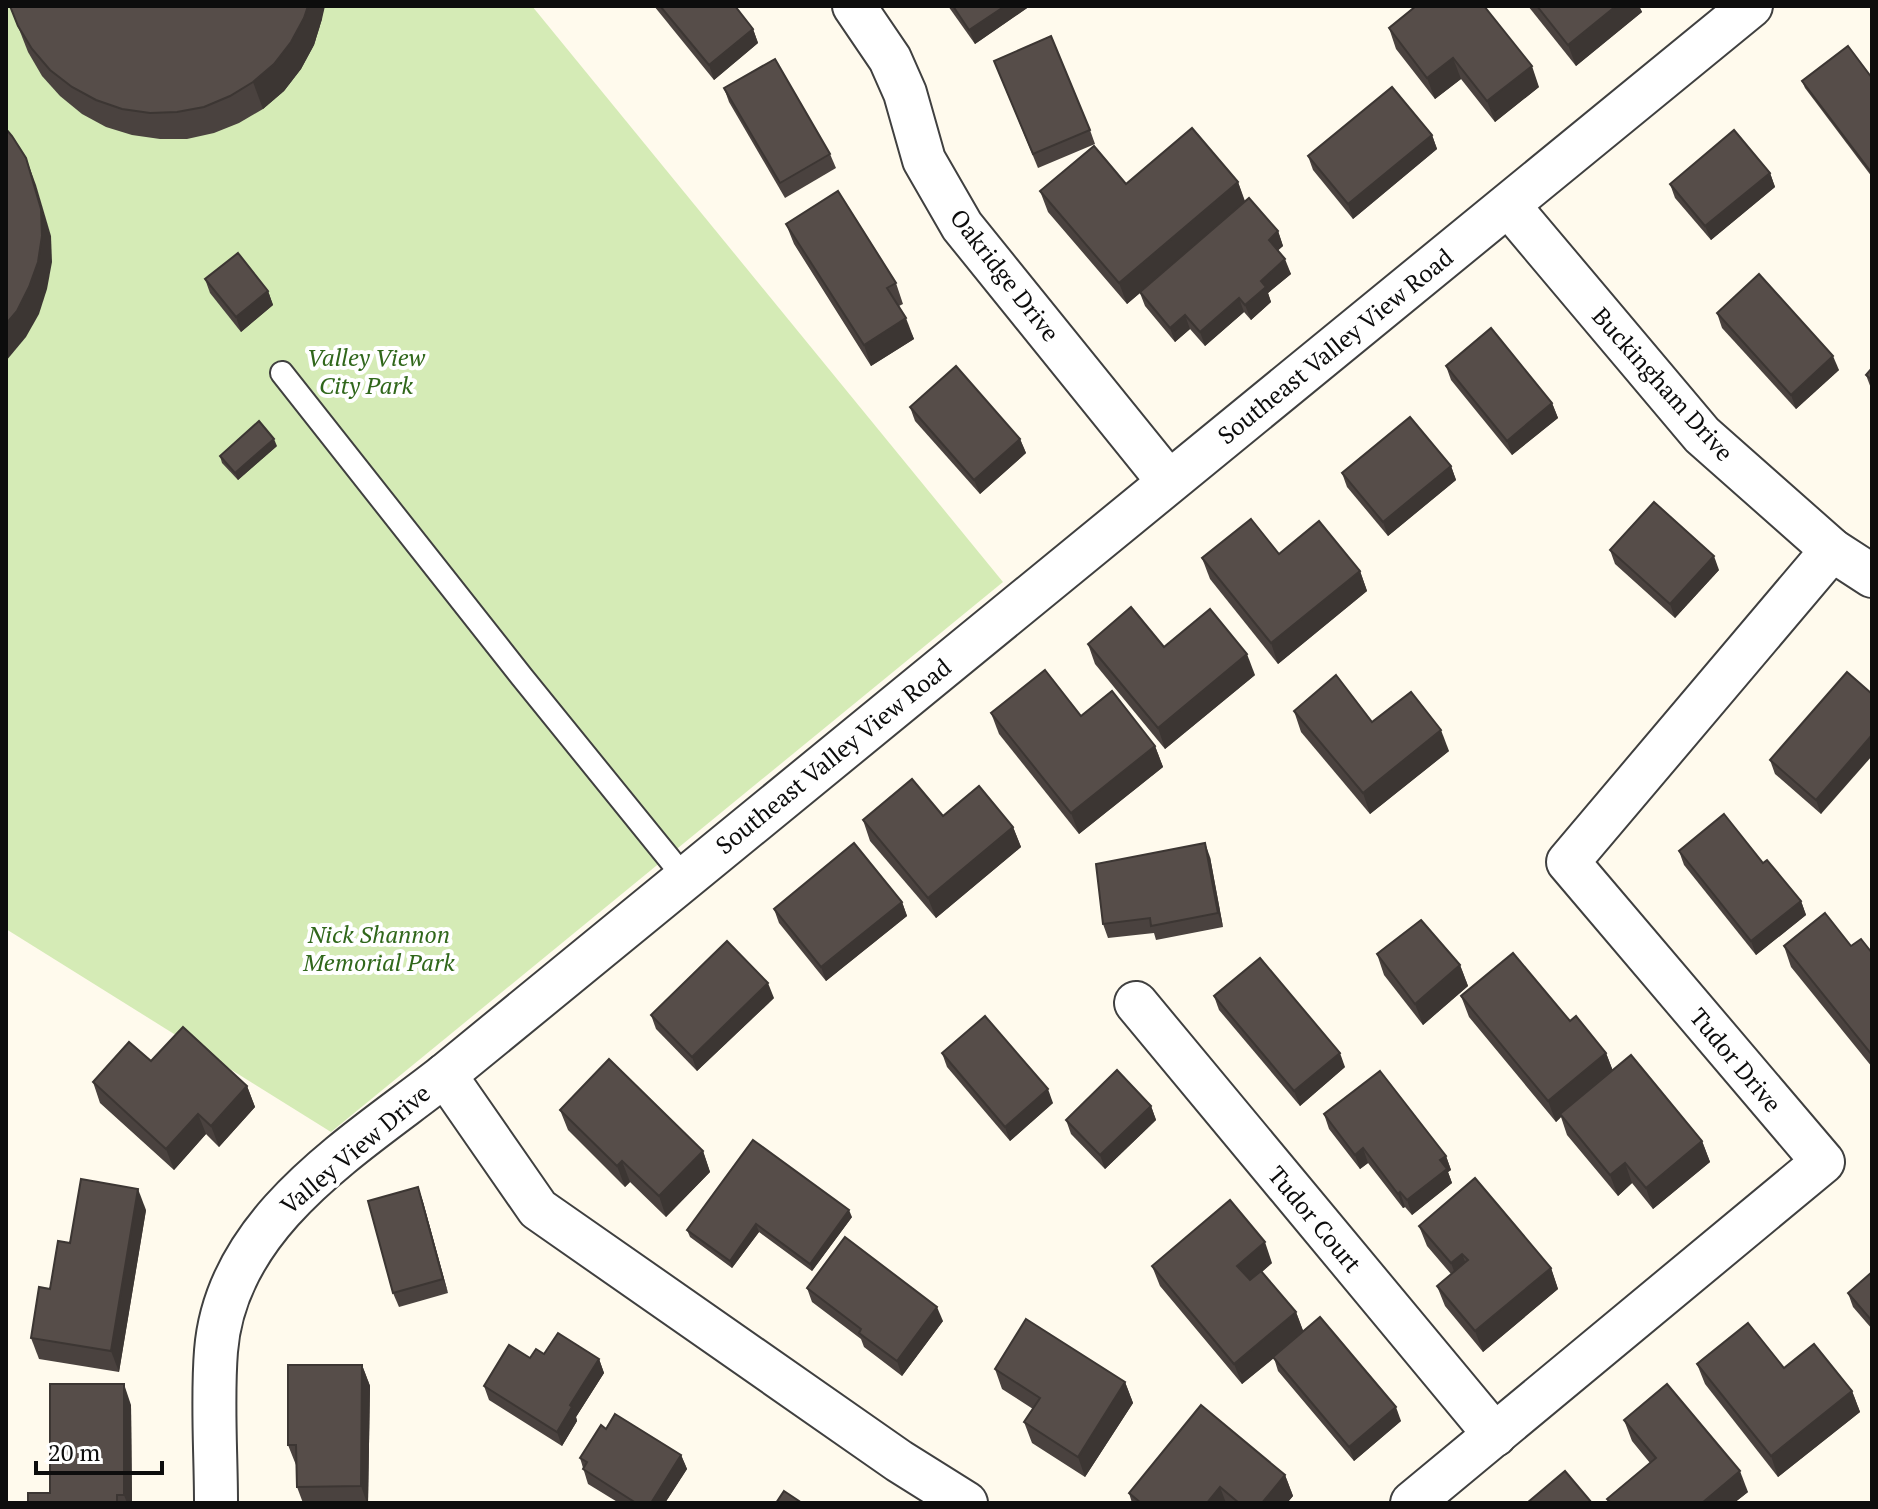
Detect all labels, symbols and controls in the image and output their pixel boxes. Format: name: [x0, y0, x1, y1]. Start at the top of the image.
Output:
street label: Oakridge Drive: [943, 202, 1067, 348]
street label: Southeast Valley View Road: [1211, 241, 1459, 451]
street label: Buckingham Drive: [1585, 300, 1741, 468]
park label: Valley View City Park: [307, 341, 426, 401]
street label: Southeast Valley View Road: [709, 651, 957, 861]
park label: Nick Shannon Memorial Park: [302, 918, 455, 978]
street label: Tudor Drive: [1683, 1001, 1789, 1119]
street label: Valley View Drive: [273, 1077, 437, 1221]
street label: Tudor Court: [1261, 1159, 1369, 1279]
scale bar: [36, 1425, 162, 1475]
text: 20 m: [48, 1436, 100, 1468]

